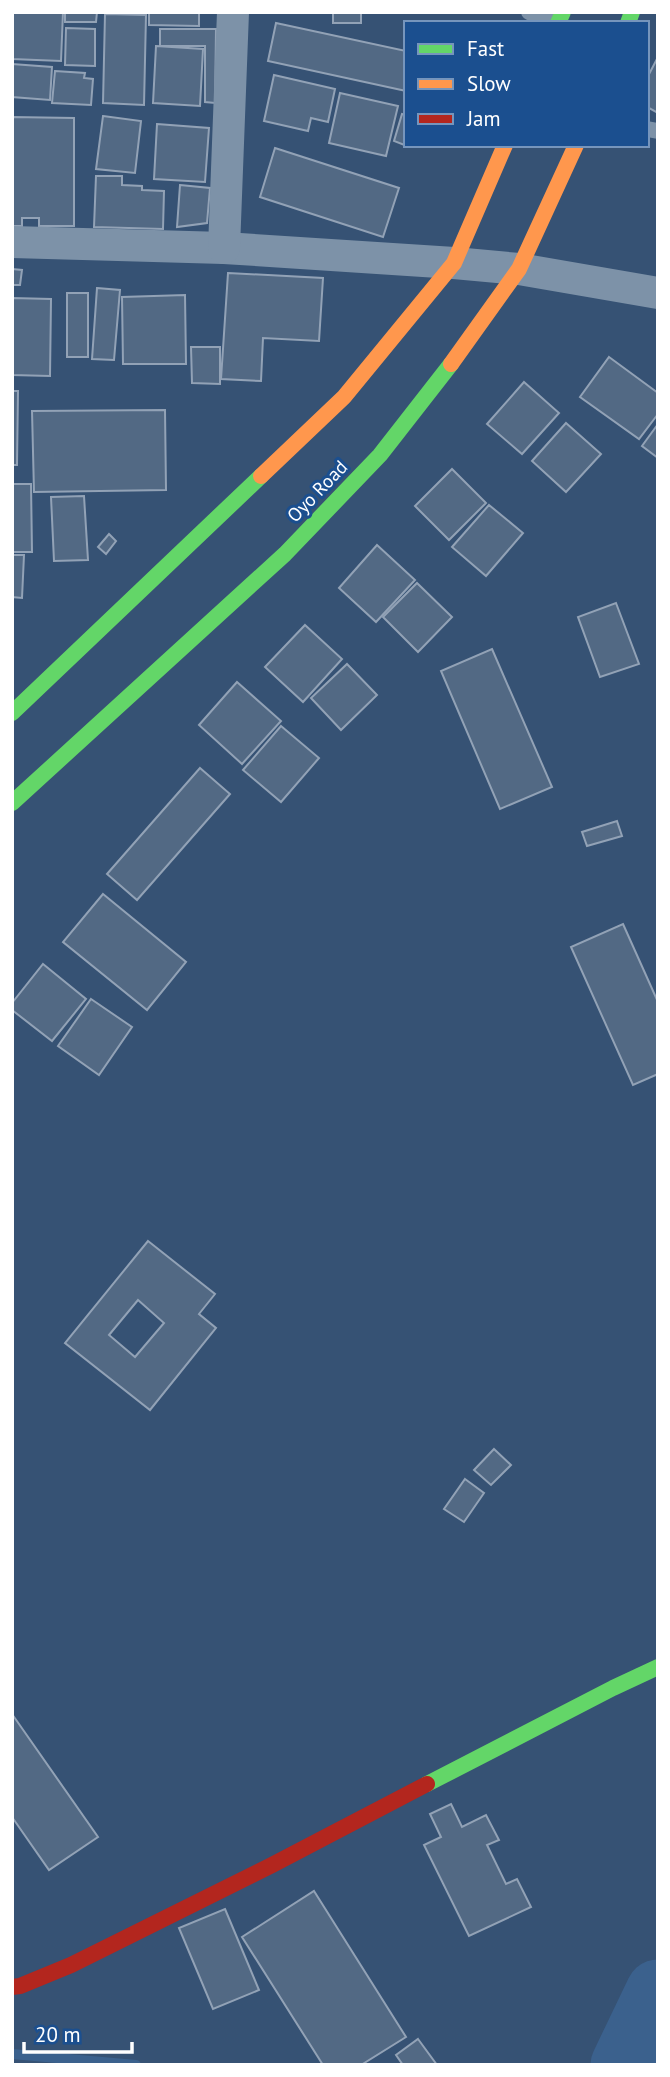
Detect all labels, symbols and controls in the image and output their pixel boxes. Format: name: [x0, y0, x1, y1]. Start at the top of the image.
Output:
legend: [404, 21, 649, 147]
text: Fast: [467, 35, 504, 62]
text: Slow: [467, 70, 511, 97]
text: Jam: [466, 105, 501, 132]
street label: Oyo Road: [282, 455, 352, 527]
scale bar: [24, 2010, 133, 2054]
text: 20 m: [35, 2021, 81, 2048]

